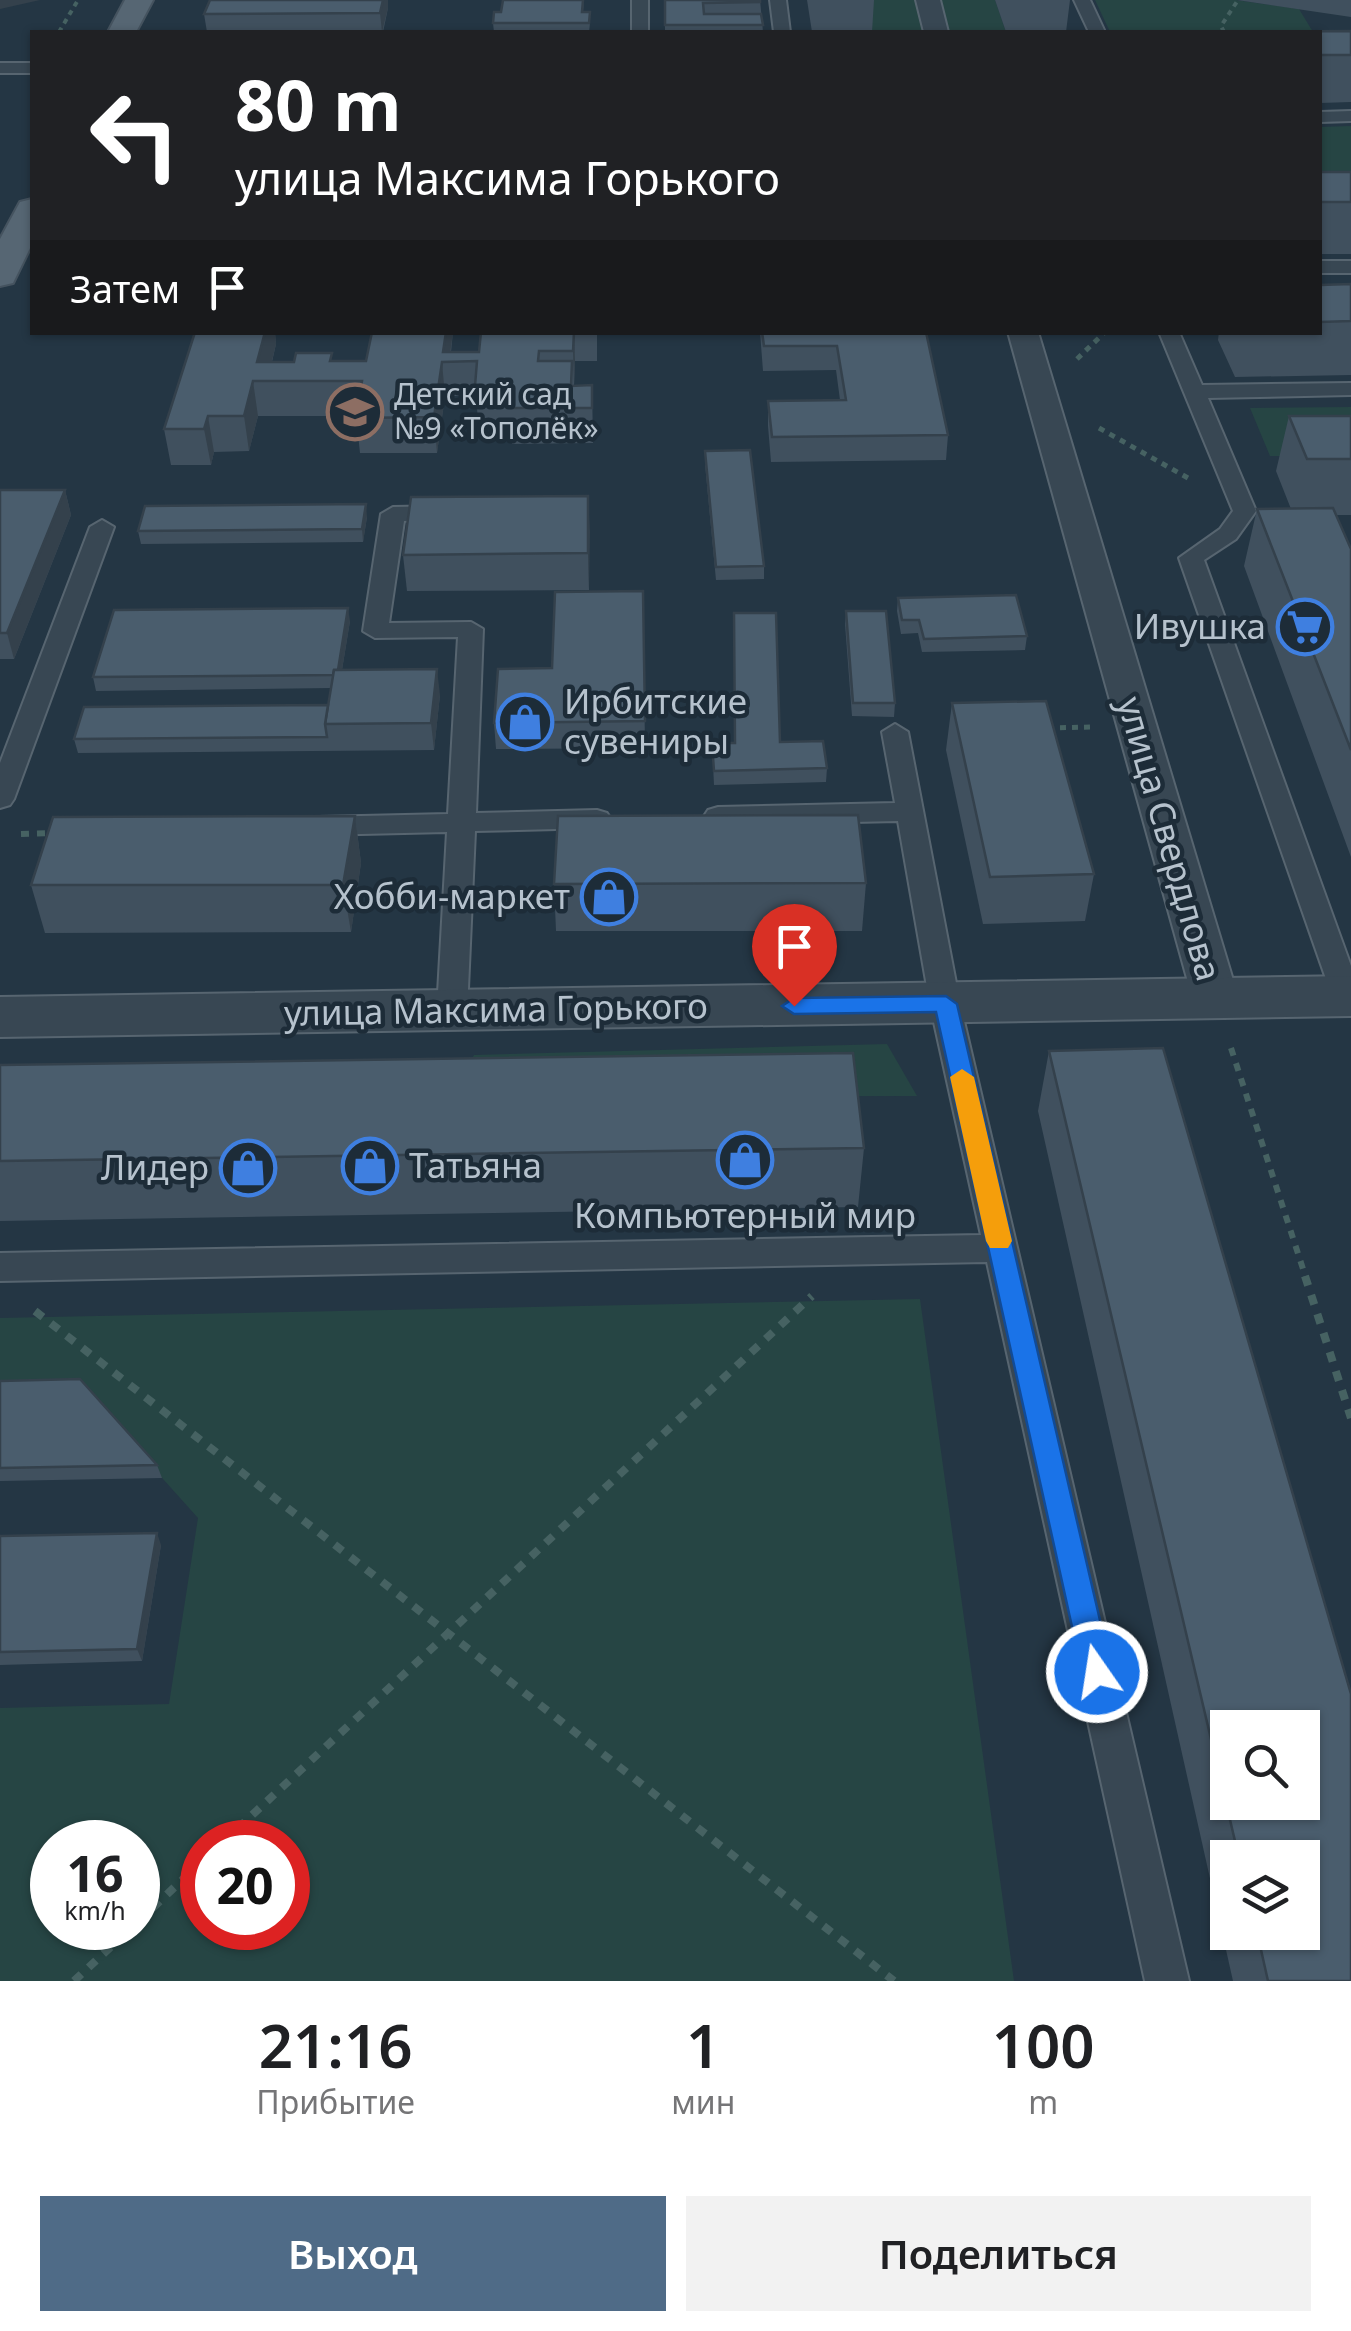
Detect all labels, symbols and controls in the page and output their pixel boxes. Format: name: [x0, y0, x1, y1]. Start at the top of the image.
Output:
text: 80 m: [235, 56, 402, 152]
icon: left: [70, 70, 200, 200]
text: улица Максима Горького: [235, 147, 780, 208]
icon: arrive: [200, 260, 255, 315]
text: Затем: [70, 262, 180, 314]
place label: Детский сад №9 «Тополёк»: [394, 373, 599, 448]
school or university icon: Детский сад №9 «Тополёк»: [325, 382, 385, 442]
supermarket icon: Ивушка: [1275, 597, 1335, 657]
place label: Ивушка: [1134, 602, 1266, 649]
place label: Ирбитские сувениры: [564, 677, 747, 764]
street label: улица Свердлова: [1107, 691, 1233, 986]
shop icon: Ирбитские сувениры: [495, 692, 555, 752]
shop icon: Хобби-маркет: [579, 867, 639, 927]
place label: Хобби-маркет: [334, 872, 570, 919]
pin: [752, 904, 837, 1007]
icon: arrive: [767, 919, 822, 974]
street label: улица Максима Горького: [284, 981, 708, 1036]
shop icon: Компьютерный мир: [715, 1130, 775, 1190]
shop icon: Татьяна: [340, 1136, 400, 1196]
shop icon: Лидер: [218, 1138, 278, 1198]
place label: Татьяна: [409, 1141, 542, 1188]
place label: Лидер: [101, 1143, 209, 1190]
place label: Компьютерный мир: [574, 1191, 916, 1238]
position arrow: [1045, 1620, 1149, 1724]
map controls: [1210, 1710, 1320, 1950]
button: search: [1210, 1710, 1320, 1820]
speed limit sign: 20: [180, 1820, 310, 1950]
text: 16: [66, 1839, 124, 1907]
button: layers: [1210, 1840, 1320, 1950]
text: km/h: [64, 1893, 126, 1927]
text: 21:16: [259, 2004, 413, 2086]
text: 1: [686, 2004, 720, 2086]
text: 100: [992, 2004, 1095, 2086]
text: Прибытие: [256, 2080, 415, 2123]
text: мин: [671, 2080, 735, 2123]
text: m: [1028, 2080, 1058, 2123]
button: Выход: [40, 2196, 666, 2311]
button: Поделиться: [686, 2196, 1311, 2311]

